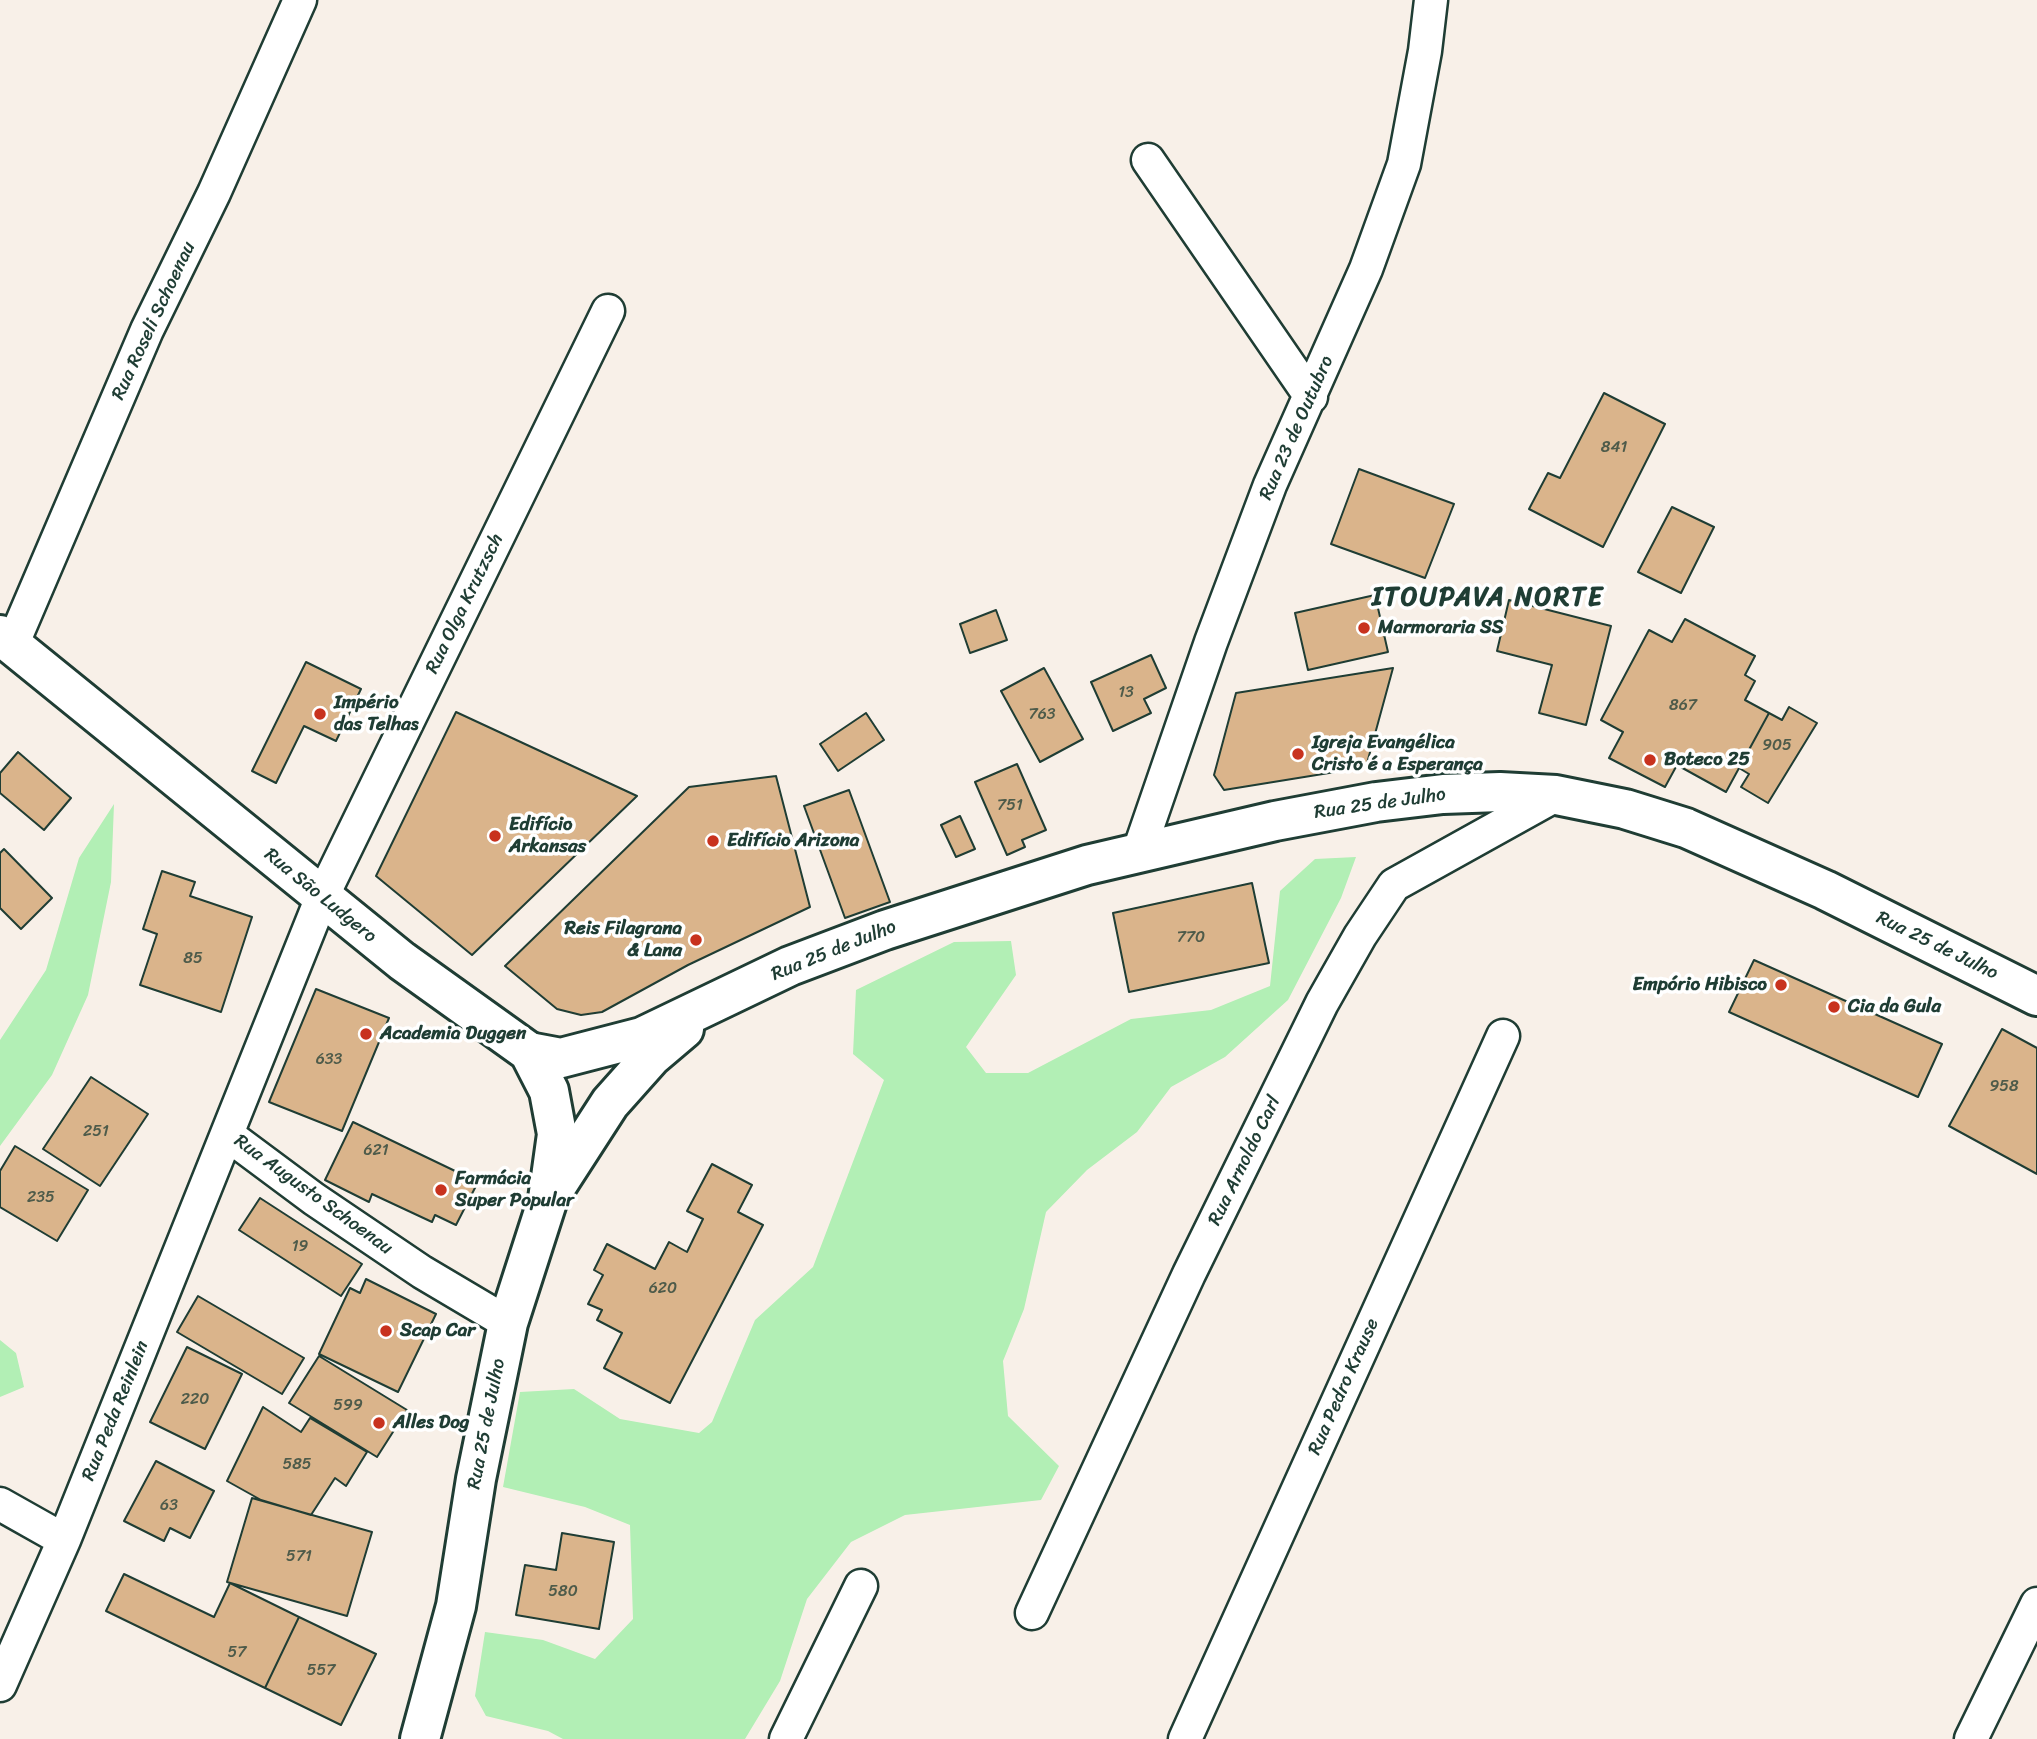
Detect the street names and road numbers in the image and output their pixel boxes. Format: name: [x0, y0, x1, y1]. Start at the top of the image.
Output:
street label: Rua Roseli Schoenau: [107, 238, 201, 404]
street label: Rua 23 de Outubro: [1255, 352, 1339, 504]
street label: Rua Olga Krutzsch: [421, 530, 509, 678]
street label: Rua 25 de Julho: [1313, 783, 1447, 825]
street label: Rua São Ludgero: [259, 844, 381, 948]
street label: Rua 25 de Julho: [1872, 907, 2002, 985]
street label: Rua 25 de Julho: [768, 916, 900, 986]
street label: Rua Arnoldo Carl: [1204, 1093, 1286, 1229]
street label: Rua Augusto Schoenau: [229, 1130, 397, 1260]
street label: Rua Pedro Krause: [1304, 1315, 1384, 1459]
street label: Rua Peda Reinlein: [78, 1338, 154, 1484]
street label: Rua 25 de Julho: [463, 1357, 511, 1491]

